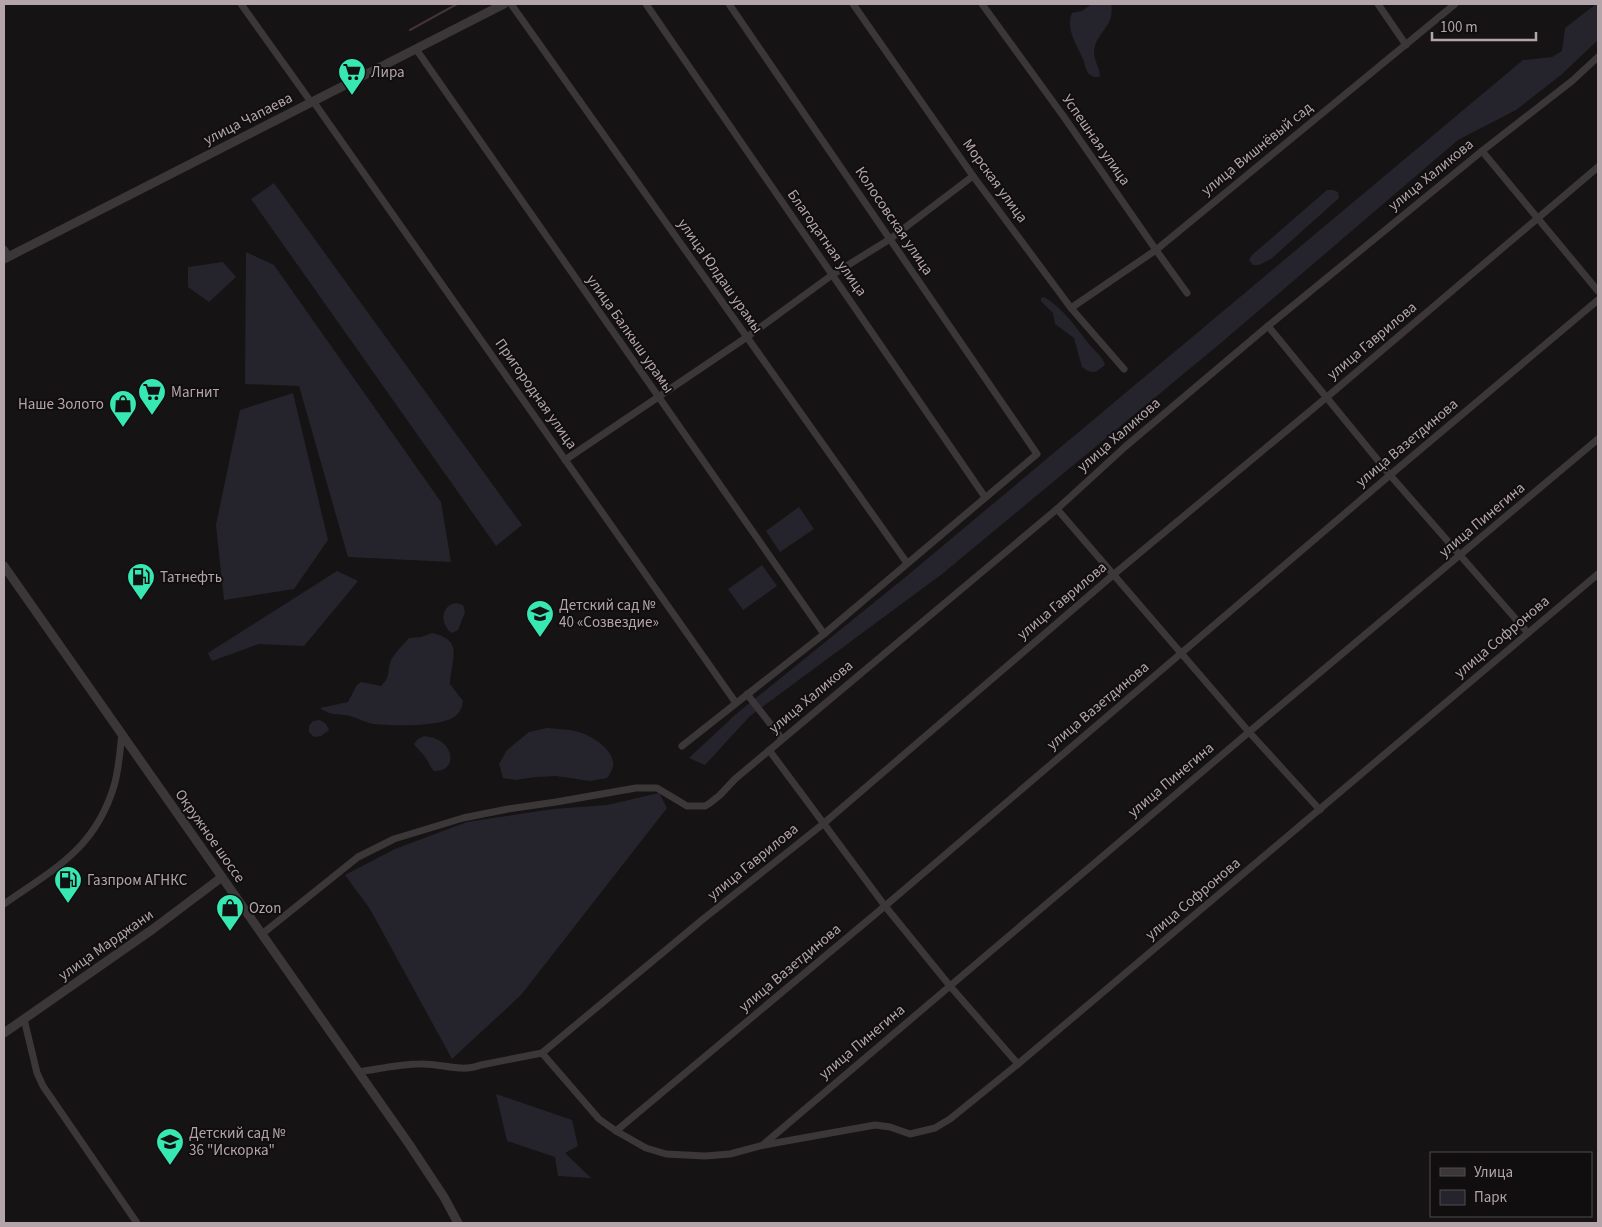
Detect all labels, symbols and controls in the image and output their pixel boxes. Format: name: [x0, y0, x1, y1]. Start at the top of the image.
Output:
scale bar: [1432, 10, 1536, 42]
text: 100 m: [1440, 17, 1478, 38]
supermarket icon: Лира: [337, 57, 367, 96]
place label: Лира: [371, 62, 405, 83]
street label: улица Чапаева: [200, 88, 296, 150]
street label: Успешная улица: [1057, 90, 1135, 190]
street label: улица Вишнёвый сад: [1197, 97, 1317, 201]
street label: улица Халикова: [1384, 134, 1478, 216]
street label: Морская улица: [957, 135, 1033, 227]
street label: Колосовская улица: [850, 163, 938, 279]
street label: Благодатная улица: [782, 185, 872, 301]
street label: улица Юлдаш урамы: [672, 214, 768, 338]
street label: улица Балкыш урамы: [581, 270, 679, 398]
street label: улица Гаврилова: [1322, 297, 1422, 385]
street label: Пригородная улица: [490, 334, 582, 454]
supermarket icon: Магнит: [137, 377, 167, 416]
place label: Магнит: [171, 382, 220, 403]
shop icon: Наше Золото: [108, 389, 138, 428]
street label: улица Халикова: [1073, 393, 1165, 477]
place label: Наше Золото: [18, 394, 104, 415]
street label: улица Вазетдинова: [1351, 394, 1463, 492]
street label: улица Пинегина: [1434, 478, 1530, 562]
street label: улица Гаврилова: [1012, 557, 1112, 645]
fuel station icon: Татнефть: [126, 562, 156, 601]
place label: Татнефть: [160, 567, 222, 588]
street label: улица Софронова: [1450, 591, 1554, 683]
place label: Детский сад № 40 «Созвездие»: [559, 595, 659, 633]
school or university icon: Детский сад № 40 «Созвездие»: [525, 599, 555, 638]
street label: улица Халикова: [764, 655, 858, 739]
street label: улица Вазетдинова: [1042, 657, 1154, 755]
street label: улица Пинегина: [1123, 738, 1219, 822]
street label: Окружное шоссе: [170, 785, 250, 887]
street label: улица Гаврилова: [703, 819, 803, 905]
street label: улица Софронова: [1141, 853, 1245, 945]
fuel station icon: Газпром АГНКС: [53, 865, 83, 904]
place label: Газпром АГНКС: [87, 870, 188, 891]
shop icon: Ozon: [215, 893, 245, 932]
place label: Ozon: [249, 898, 281, 919]
street label: улица Марджани: [54, 904, 158, 986]
street label: улица Вазетдинова: [734, 919, 846, 1017]
street label: улица Пинегина: [814, 1000, 910, 1084]
place label: Детский сад № 36 "Искорка": [189, 1123, 286, 1161]
school or university icon: Детский сад № 36 "Искорка": [155, 1127, 185, 1166]
legend: [1430, 1152, 1592, 1217]
text: Улица: [1474, 1162, 1513, 1183]
text: Парк: [1474, 1187, 1508, 1208]

